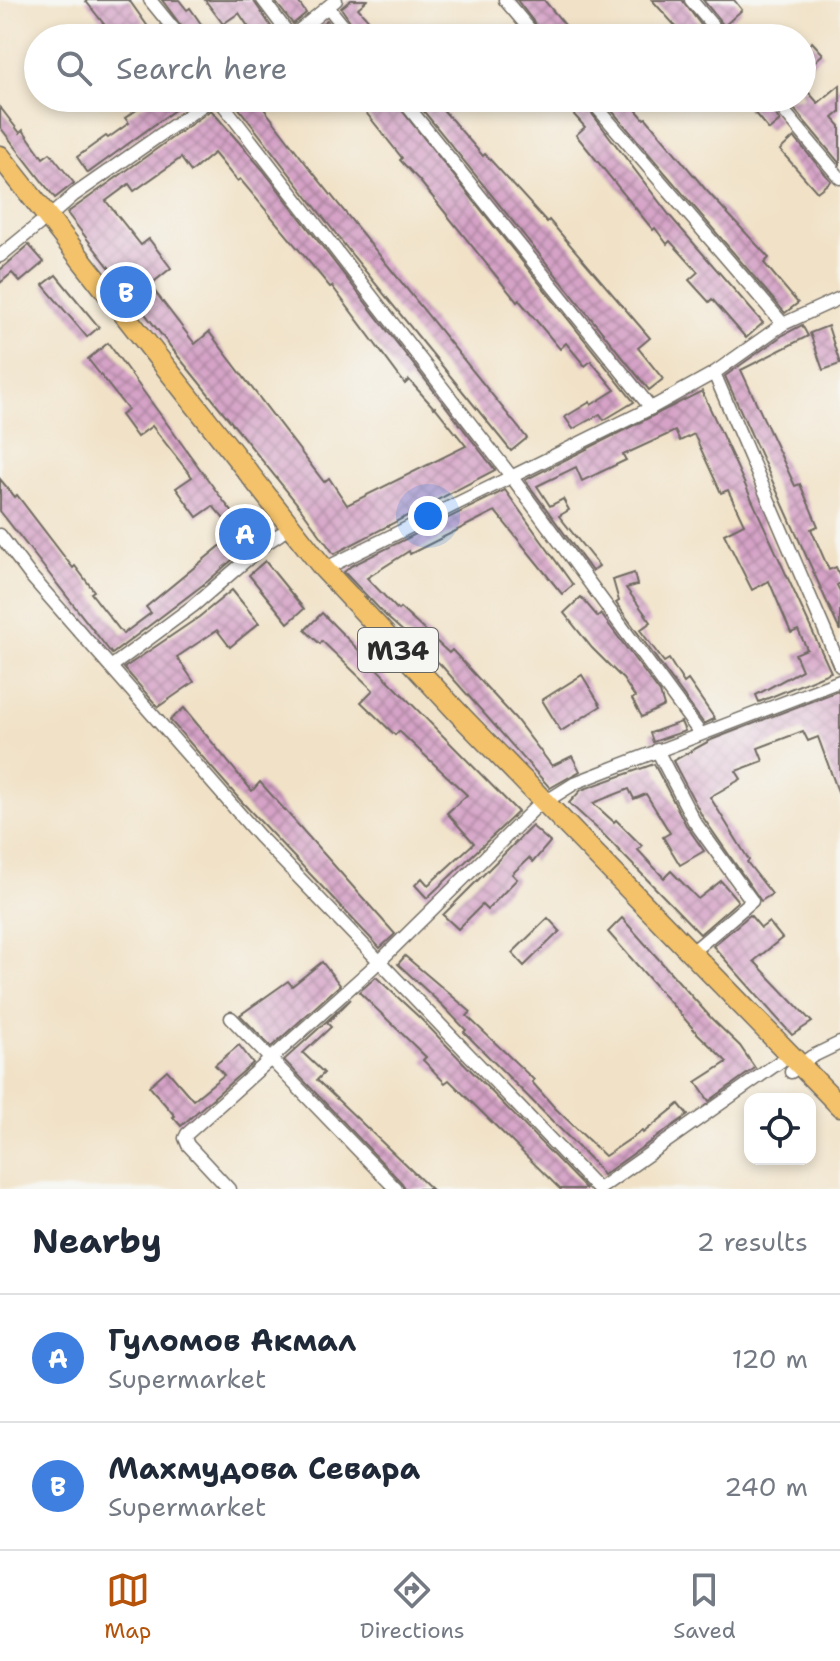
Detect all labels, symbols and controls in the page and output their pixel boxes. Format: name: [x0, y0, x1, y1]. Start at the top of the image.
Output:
search box: [24, 24, 816, 112]
icon: search: [52, 46, 96, 90]
text: Search here: [116, 48, 287, 89]
pin: B: [100, 262, 152, 322]
your location: [408, 496, 448, 536]
pin: A: [219, 504, 271, 564]
road number: M34: [358, 628, 438, 672]
map controls: [744, 1093, 816, 1165]
button: locate: [744, 1093, 816, 1165]
text: Nearby: [32, 1218, 162, 1264]
text: 2 results: [696, 1224, 808, 1259]
text: Гуломов Акмал: [108, 1320, 356, 1361]
text: A: [48, 1341, 68, 1376]
text: 120 m: [732, 1341, 808, 1376]
text: Supermarket: [108, 1361, 266, 1396]
text: Махмудова Севара: [108, 1448, 420, 1489]
text: B: [50, 1469, 66, 1504]
text: 240 m: [724, 1469, 808, 1504]
text: Supermarket: [108, 1489, 266, 1524]
tab: Map: [104, 1568, 151, 1645]
tab: Directions: [360, 1568, 465, 1645]
tab: Saved: [673, 1568, 736, 1645]

